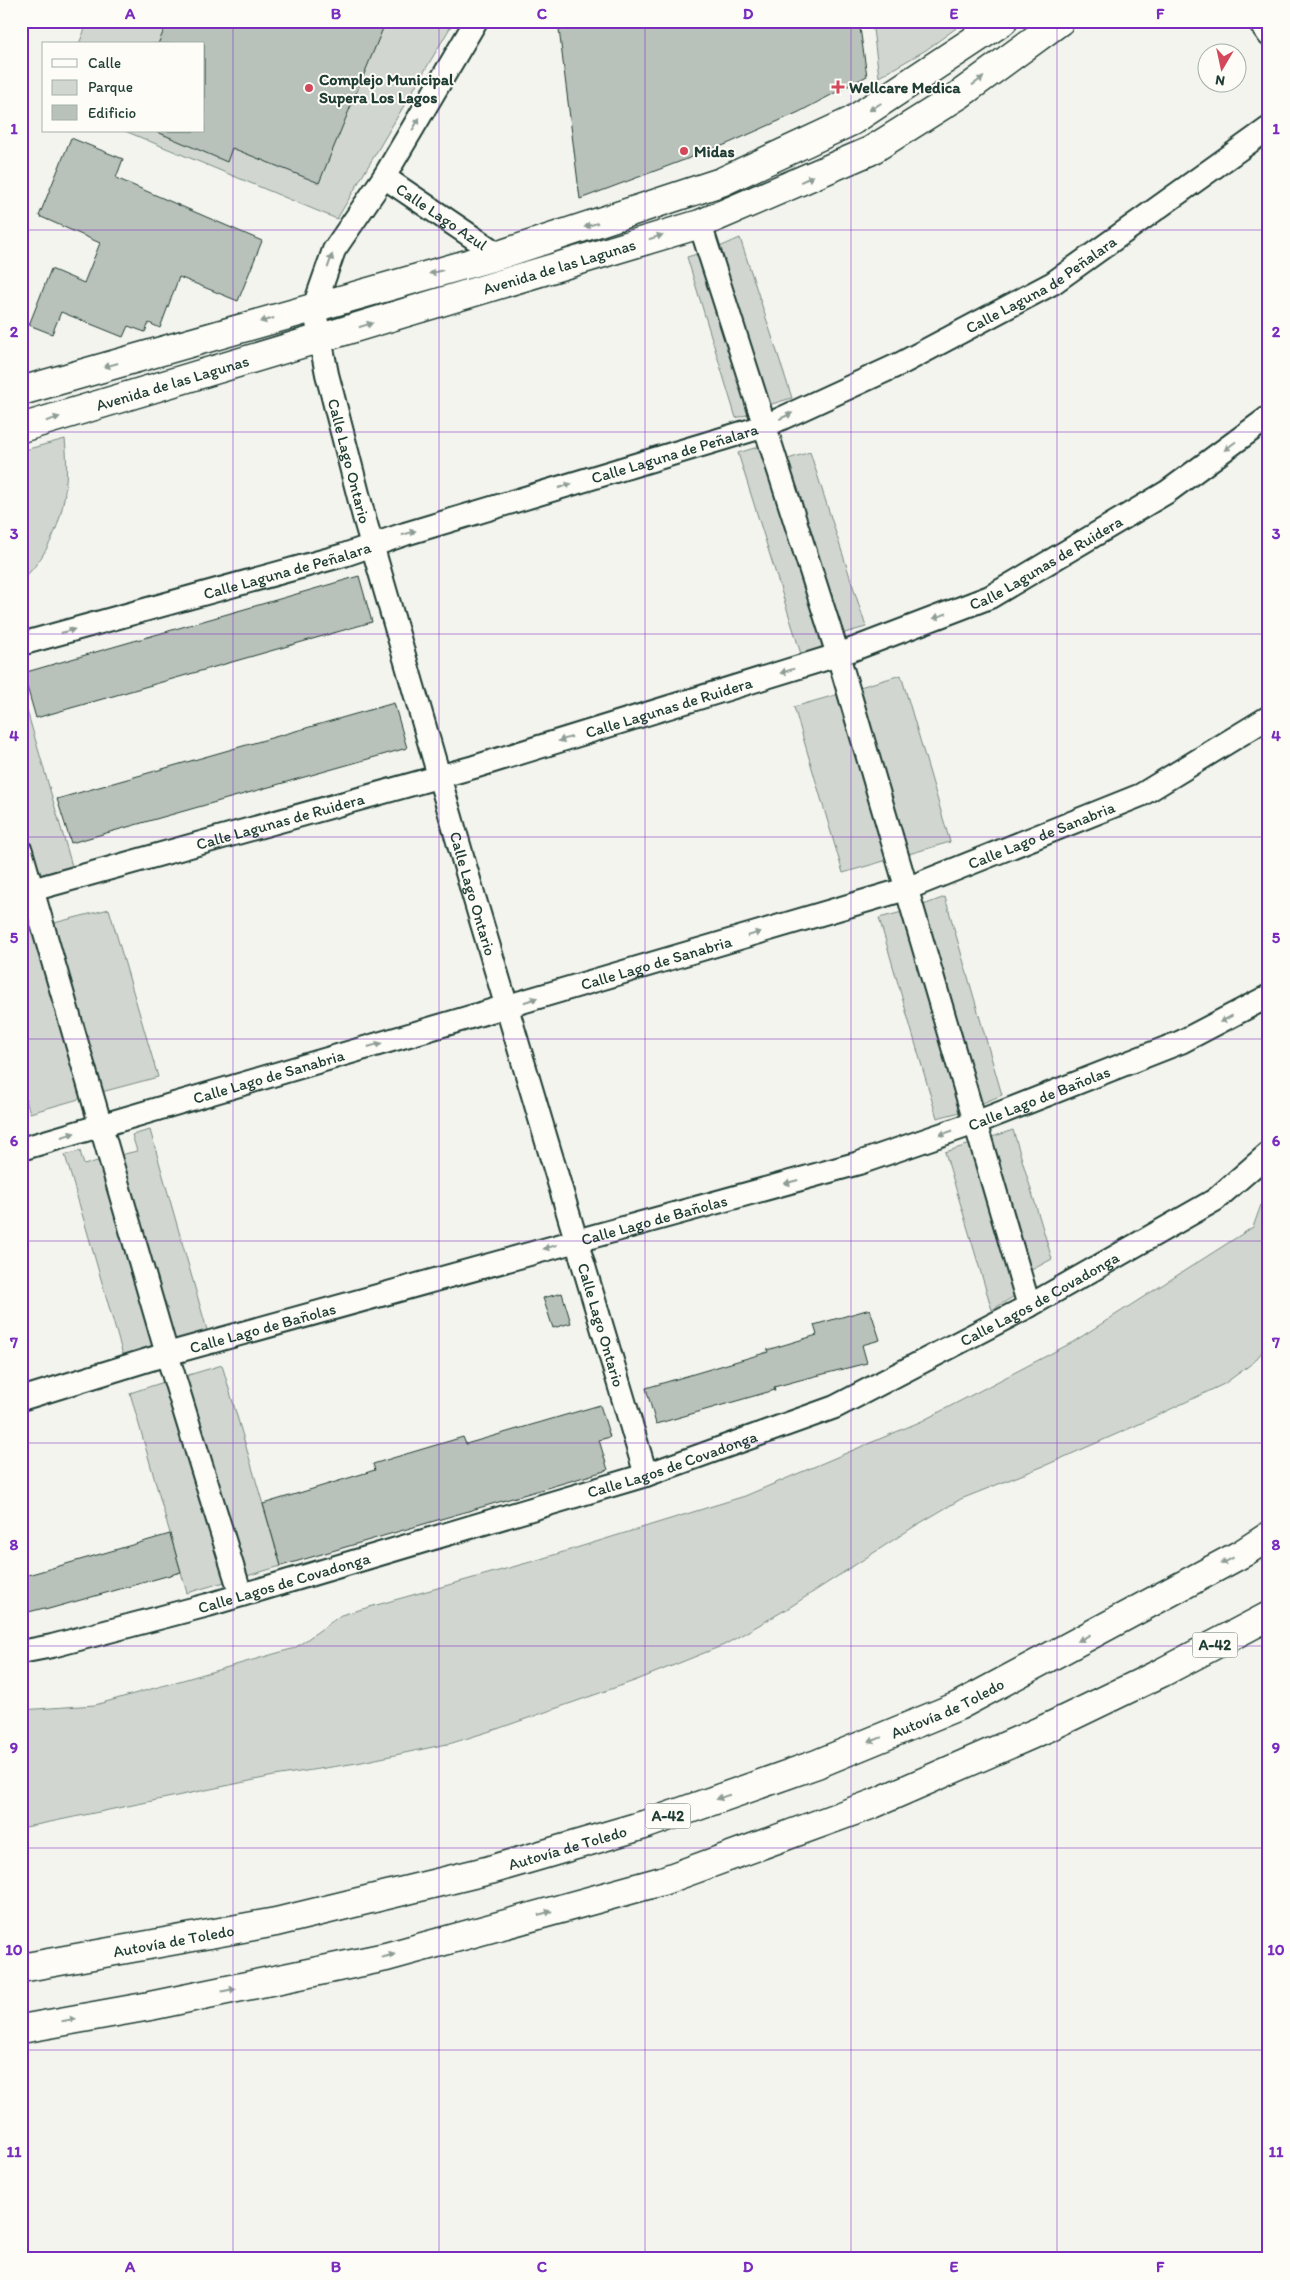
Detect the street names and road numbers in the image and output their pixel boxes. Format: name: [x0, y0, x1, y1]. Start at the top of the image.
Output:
street label: Calle Lago Azul: [393, 179, 492, 254]
street label: Calle Laguna de Peñalara: [962, 231, 1120, 337]
street label: Avenida de las Lagunas: [481, 234, 638, 298]
street label: Avenida de las Lagunas: [94, 351, 251, 414]
street label: Calle Lago Ontario: [324, 396, 375, 526]
street label: Calle Laguna de Peñalara: [589, 419, 761, 487]
street label: Calle Lagunas de Ruidera: [966, 511, 1126, 614]
street label: Calle Laguna de Peñalara: [201, 537, 374, 603]
street label: Calle Lagunas de Ruidera: [583, 672, 755, 742]
street label: Calle Lagunas de Ruidera: [194, 788, 367, 853]
street label: Calle Lago de Sanabria: [965, 797, 1118, 873]
street label: Calle Lago Ontario: [446, 829, 500, 958]
street label: Calle Lago de Sanabria: [578, 931, 735, 994]
street label: Calle Lago de Sanabria: [191, 1045, 347, 1107]
street label: Calle Lago de Bañolas: [965, 1061, 1113, 1134]
street label: Calle Lago de Bañolas: [579, 1190, 729, 1249]
street label: Calle Lagos de Covadonga: [957, 1247, 1123, 1350]
street label: Calle Lago Ontario: [574, 1261, 629, 1389]
street label: Calle Lago de Bañolas: [187, 1298, 338, 1357]
street label: Calle Lagos de Covadonga: [585, 1426, 760, 1501]
street label: Calle Lagos de Covadonga: [196, 1548, 373, 1617]
road number: A-42: [1192, 1632, 1238, 1658]
street label: Autovía de Toledo: [888, 1674, 1007, 1742]
road number: A-42: [646, 1804, 690, 1828]
street label: Autovía de Toledo: [506, 1821, 629, 1874]
street label: Autovía de Toledo: [111, 1920, 236, 1961]

